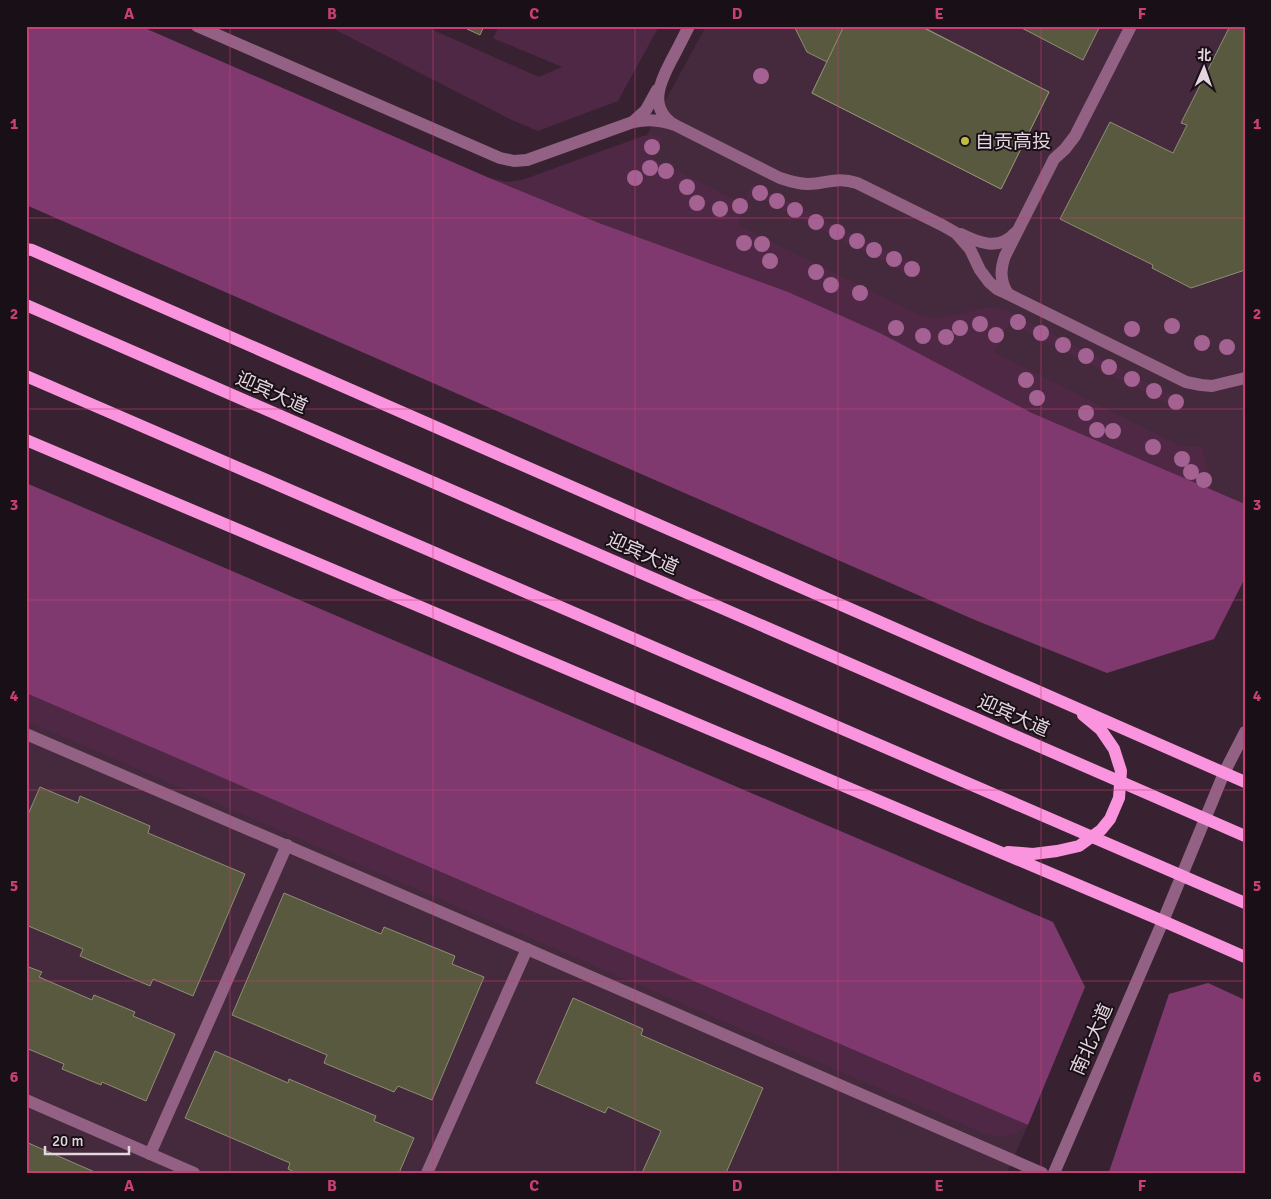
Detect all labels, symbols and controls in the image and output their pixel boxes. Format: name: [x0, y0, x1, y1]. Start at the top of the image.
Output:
text: A: [124, 4, 135, 24]
text: B: [327, 4, 337, 24]
text: C: [529, 4, 539, 24]
text: D: [732, 4, 743, 24]
text: E: [934, 4, 944, 24]
text: F: [1138, 4, 1147, 24]
north arrow: [1178, 42, 1228, 92]
text: 北: [1197, 47, 1212, 64]
text: 1: [10, 114, 19, 134]
text: 1: [1253, 114, 1262, 134]
place label: 自贡高投: [975, 130, 1051, 154]
marker: 自贡高投: [959, 135, 971, 147]
text: 2: [10, 304, 18, 324]
text: 2: [1253, 304, 1261, 324]
street label: 迎宾大道: [232, 366, 311, 419]
text: 3: [10, 495, 18, 515]
text: 3: [1253, 495, 1261, 515]
street label: 迎宾大道: [603, 527, 682, 580]
text: 4: [10, 686, 19, 706]
text: 4: [1253, 686, 1262, 706]
street label: 迎宾大道: [974, 689, 1053, 742]
text: 5: [10, 876, 18, 896]
text: 5: [1253, 876, 1261, 896]
street label: 南北大道: [1065, 1000, 1118, 1079]
text: 6: [10, 1067, 19, 1087]
text: 6: [1253, 1067, 1262, 1087]
scale bar: [45, 1124, 129, 1156]
text: 20 m: [52, 1132, 83, 1150]
text: A: [124, 1176, 135, 1196]
text: B: [327, 1176, 337, 1196]
text: C: [529, 1176, 539, 1196]
text: D: [732, 1176, 743, 1196]
text: E: [934, 1176, 944, 1196]
text: F: [1138, 1176, 1147, 1196]

